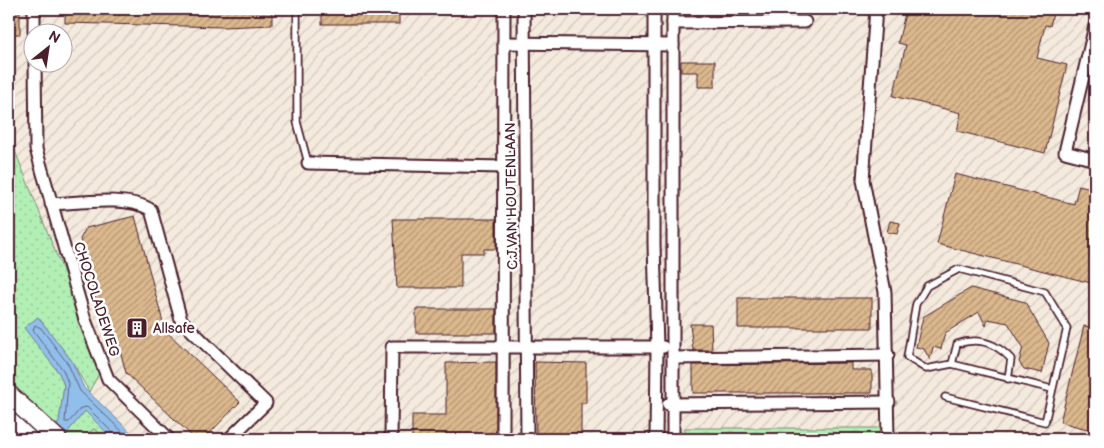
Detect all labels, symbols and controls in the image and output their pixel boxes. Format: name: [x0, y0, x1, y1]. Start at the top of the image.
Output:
north arrow: [22, 22, 72, 72]
text: N: [45, 27, 63, 47]
street label: C.J.VAN HOUTENLAAN: [502, 122, 521, 270]
street label: CHOCOLADEWEG: [70, 240, 123, 359]
building icon: Allsafe: [125, 316, 149, 340]
place label: Allsafe: [153, 320, 195, 337]

